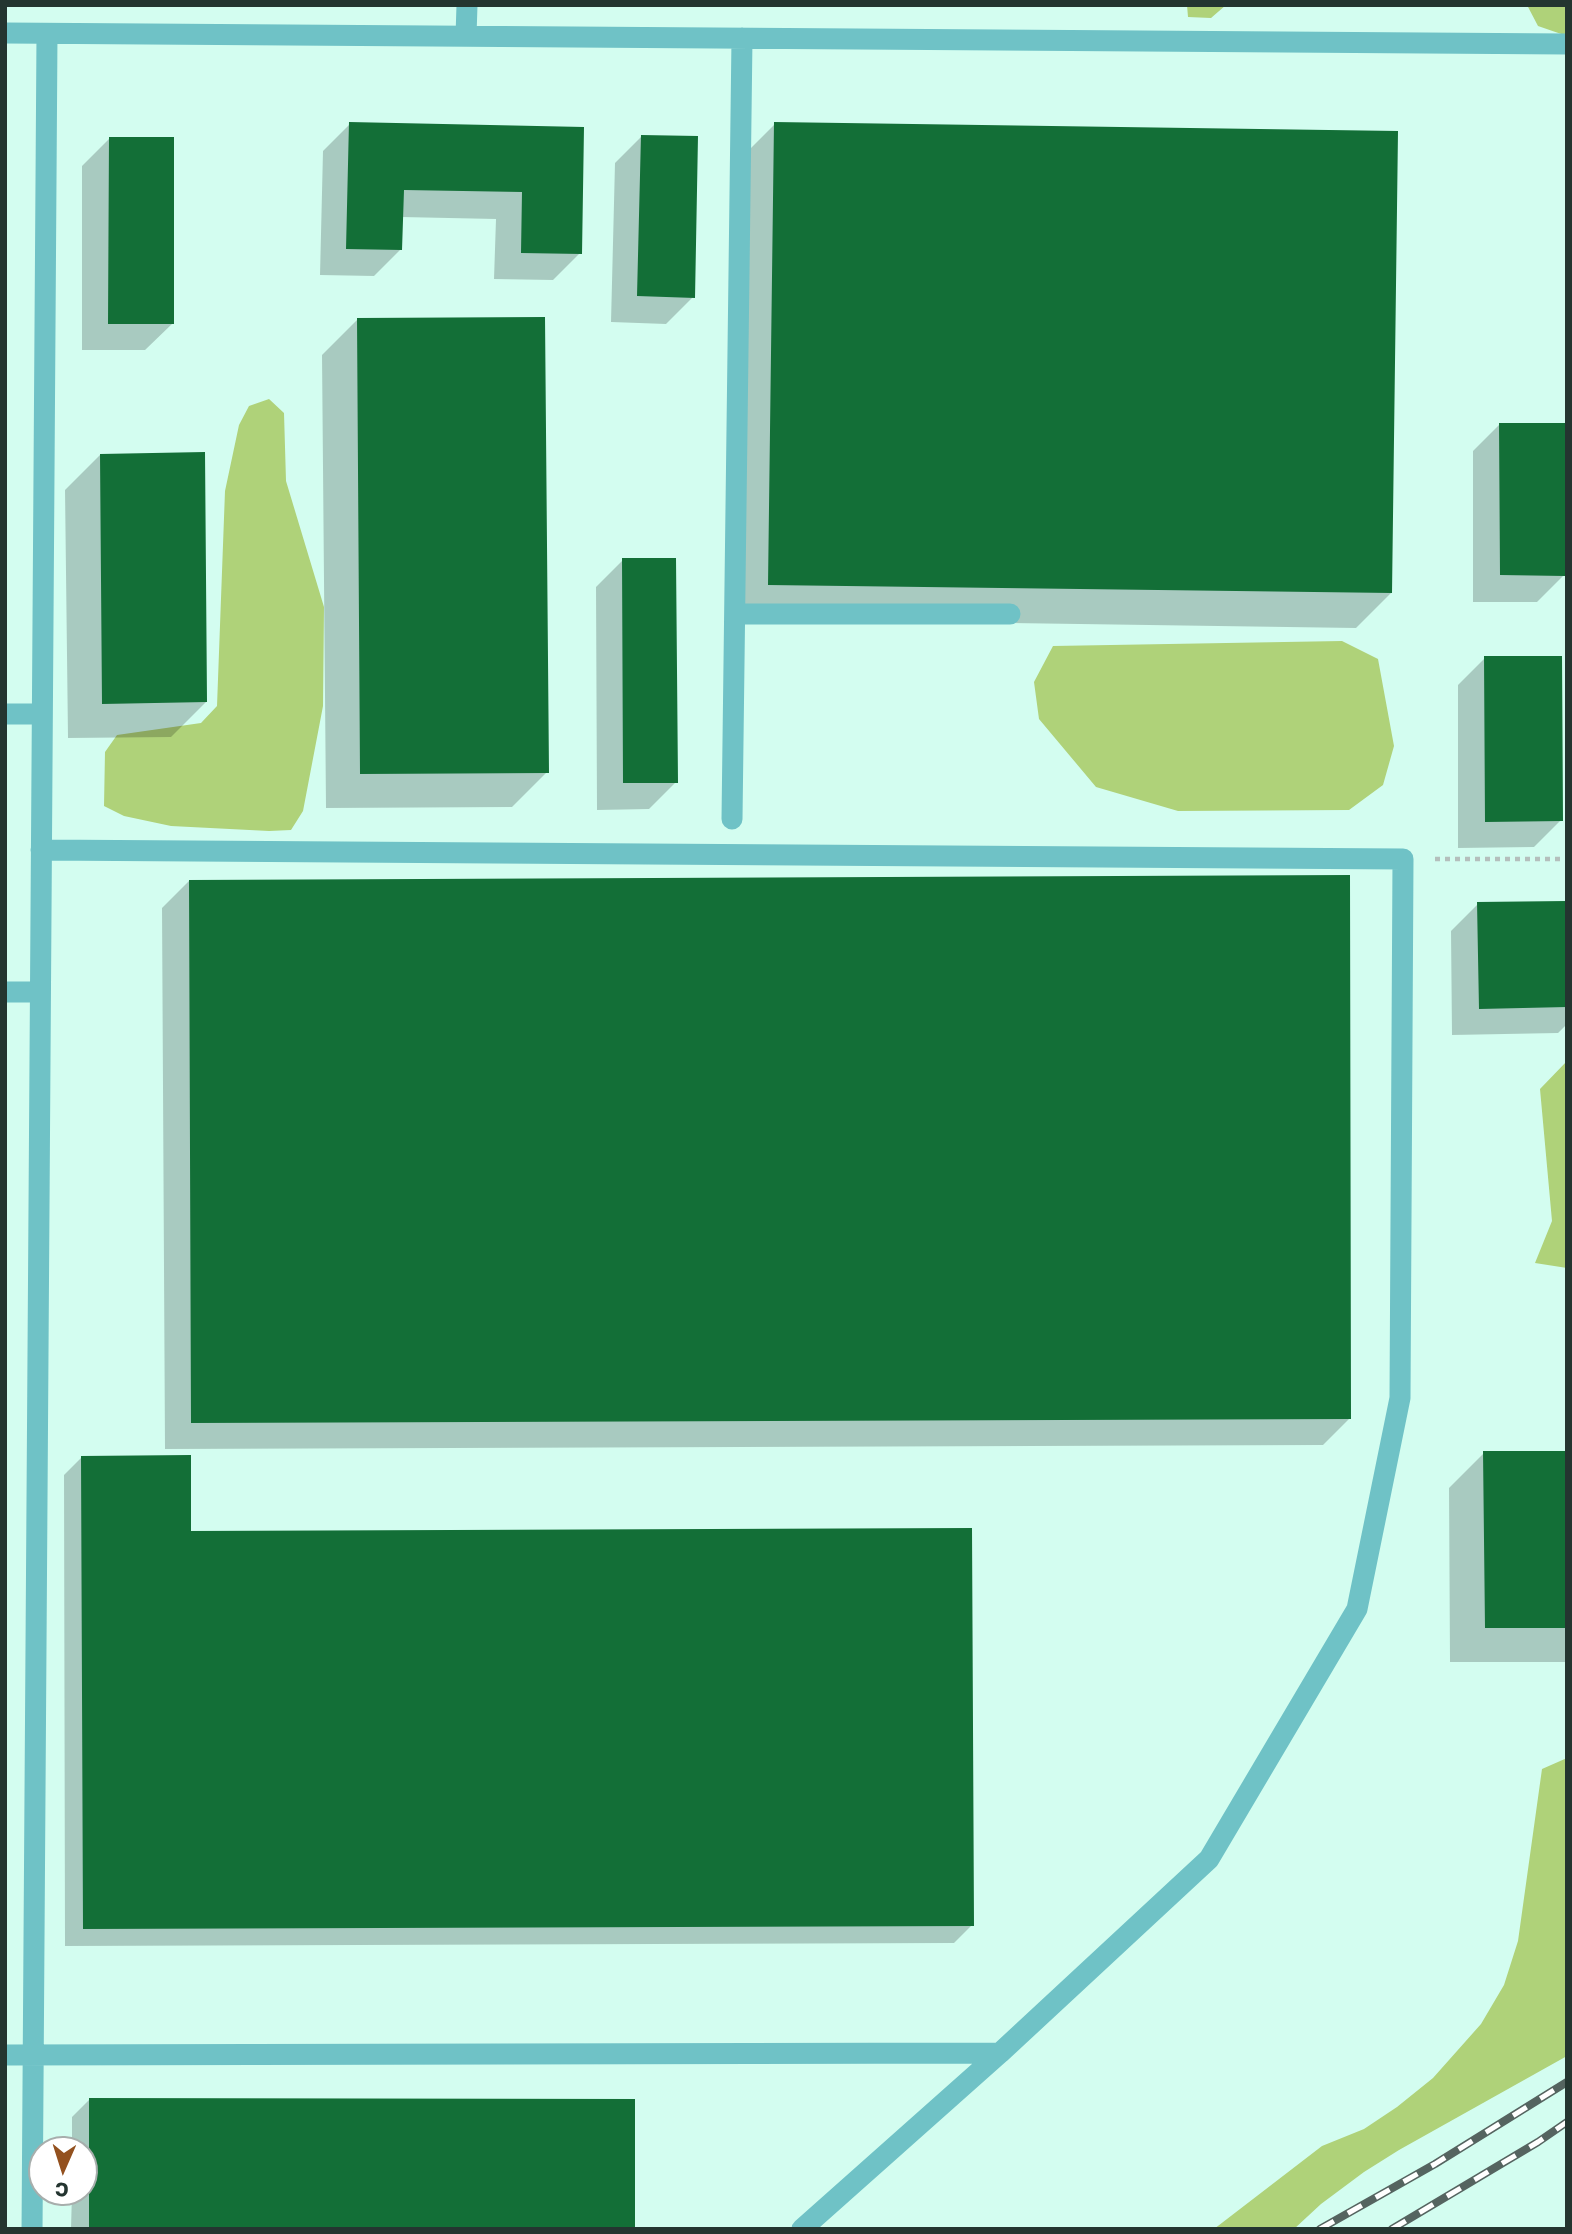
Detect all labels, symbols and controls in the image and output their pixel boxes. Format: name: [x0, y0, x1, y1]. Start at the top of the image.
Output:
north arrow: [28, 2136, 98, 2206]
text: С: [55, 2179, 69, 2202]

